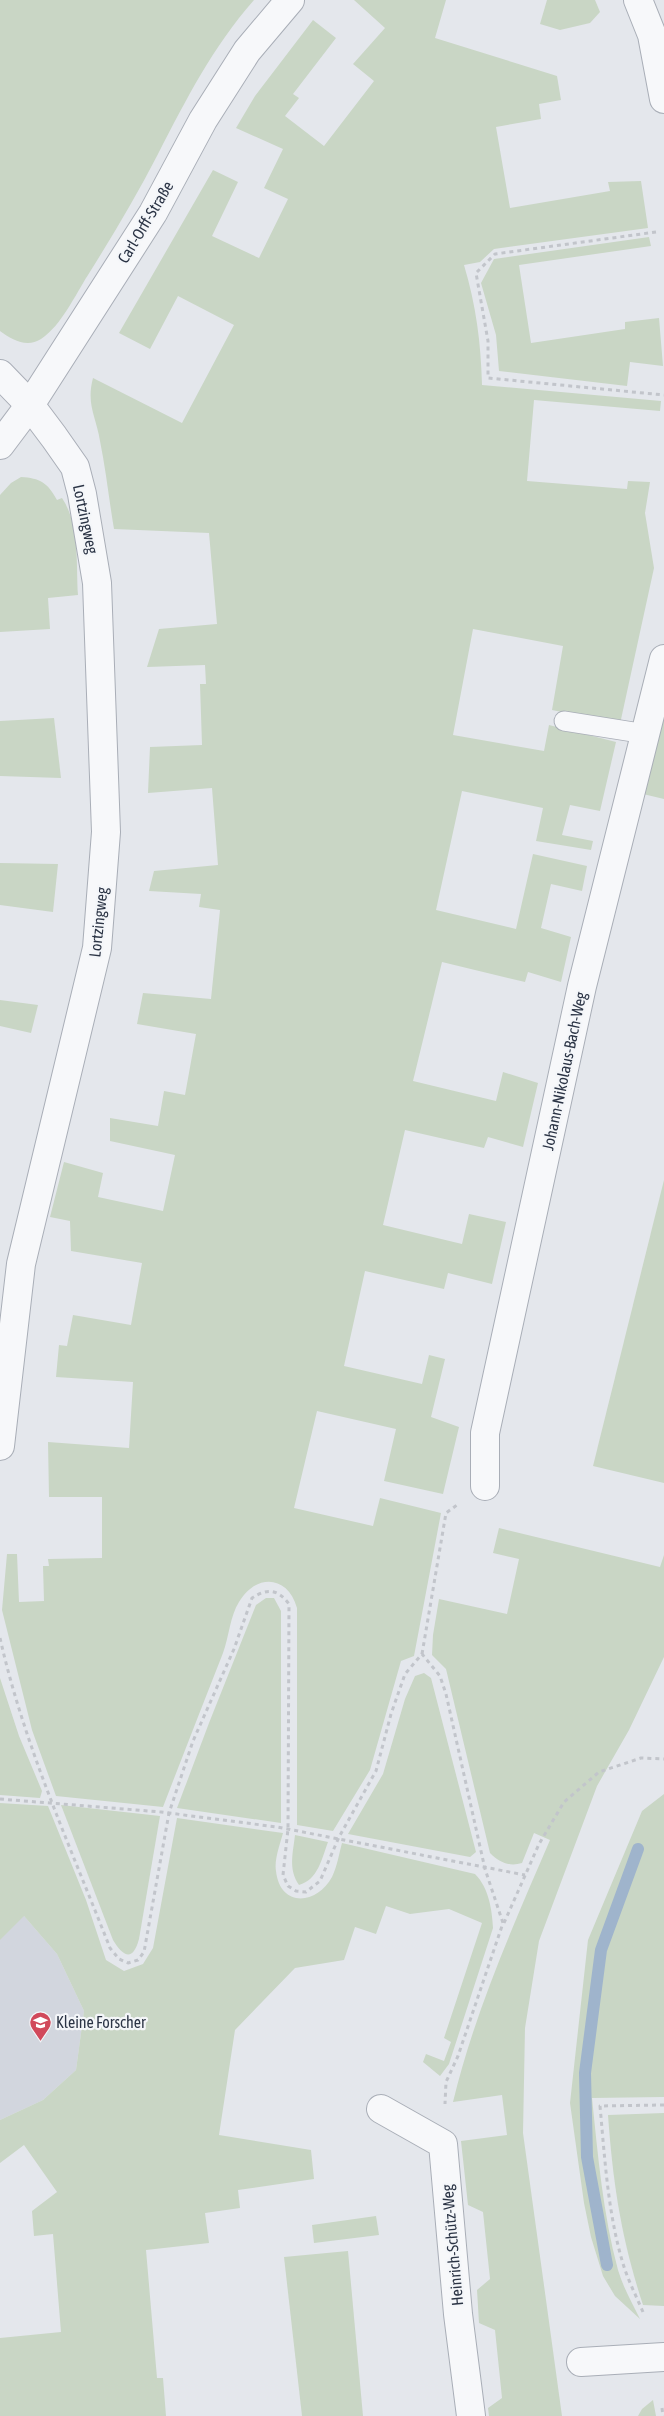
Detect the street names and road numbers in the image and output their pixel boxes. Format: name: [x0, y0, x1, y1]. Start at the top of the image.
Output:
street label: Carl-Orff-Straße: [114, 178, 176, 266]
street label: Lortzingweg: [69, 483, 102, 556]
street label: Lortzingweg: [85, 886, 112, 958]
street label: Johann-Nikolaus-Bach-Weg: [538, 990, 591, 1152]
street label: Heinrich-Schütz-Weg: [438, 2183, 467, 2306]

